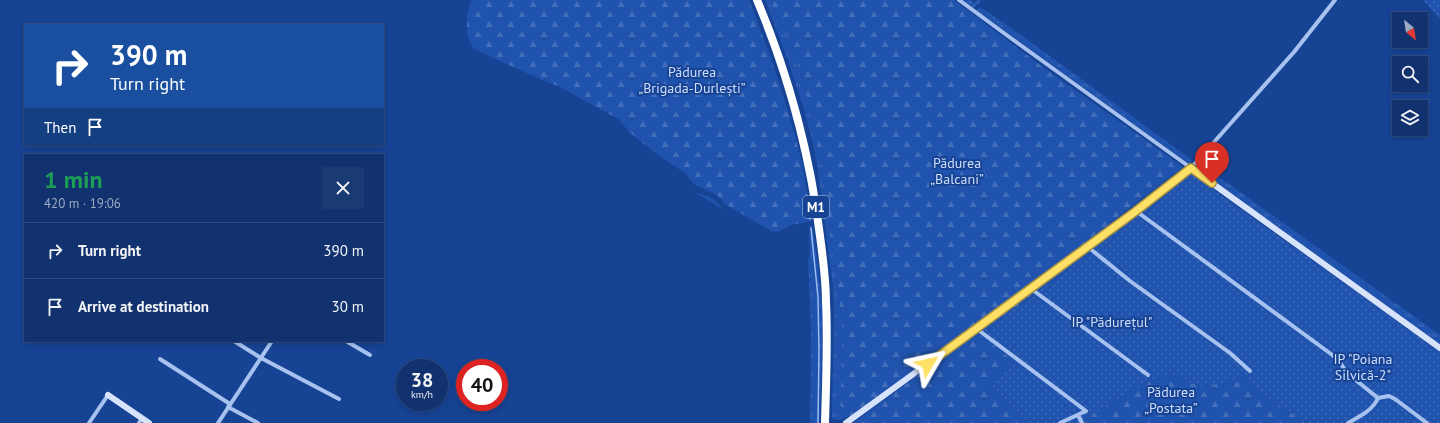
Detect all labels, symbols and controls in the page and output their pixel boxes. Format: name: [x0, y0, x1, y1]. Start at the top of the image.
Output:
north arrow: [1392, 12, 1428, 48]
map controls: [1392, 12, 1428, 136]
text: 390 m: [110, 36, 187, 73]
icon: right: [44, 40, 96, 92]
button: search: [1392, 56, 1428, 92]
park label: Pădurea „Brigada-Durlești”: [638, 63, 746, 97]
text: Turn right: [110, 72, 185, 95]
button: layers: [1392, 100, 1428, 136]
icon: arrive: [84, 116, 106, 138]
text: Then: [44, 118, 76, 137]
pin: [1195, 142, 1229, 183]
icon: arrive: [1201, 148, 1223, 170]
park label: Pădurea „Balcani”: [930, 154, 984, 188]
text: 1 min: [44, 164, 103, 195]
button: close: [322, 167, 364, 209]
text: 420 m · 19:06: [44, 195, 121, 212]
road number: M1: [803, 196, 829, 218]
icon: right: [44, 240, 66, 262]
text: Turn right: [78, 241, 141, 260]
text: 390 m: [323, 241, 364, 260]
icon: arrive: [44, 296, 66, 318]
text: Arrive at destination: [78, 297, 209, 316]
text: 30 m: [331, 297, 364, 316]
park label: IP "Pădurețul": [1071, 313, 1153, 331]
position arrow: [907, 343, 949, 385]
park label: IP "Poiana Silvică-2": [1334, 350, 1393, 384]
speed limit sign: 40: [456, 359, 508, 411]
text: 38: [411, 367, 433, 393]
park label: Pădurea „Postata”: [1144, 383, 1198, 417]
text: km/h: [411, 388, 433, 401]

